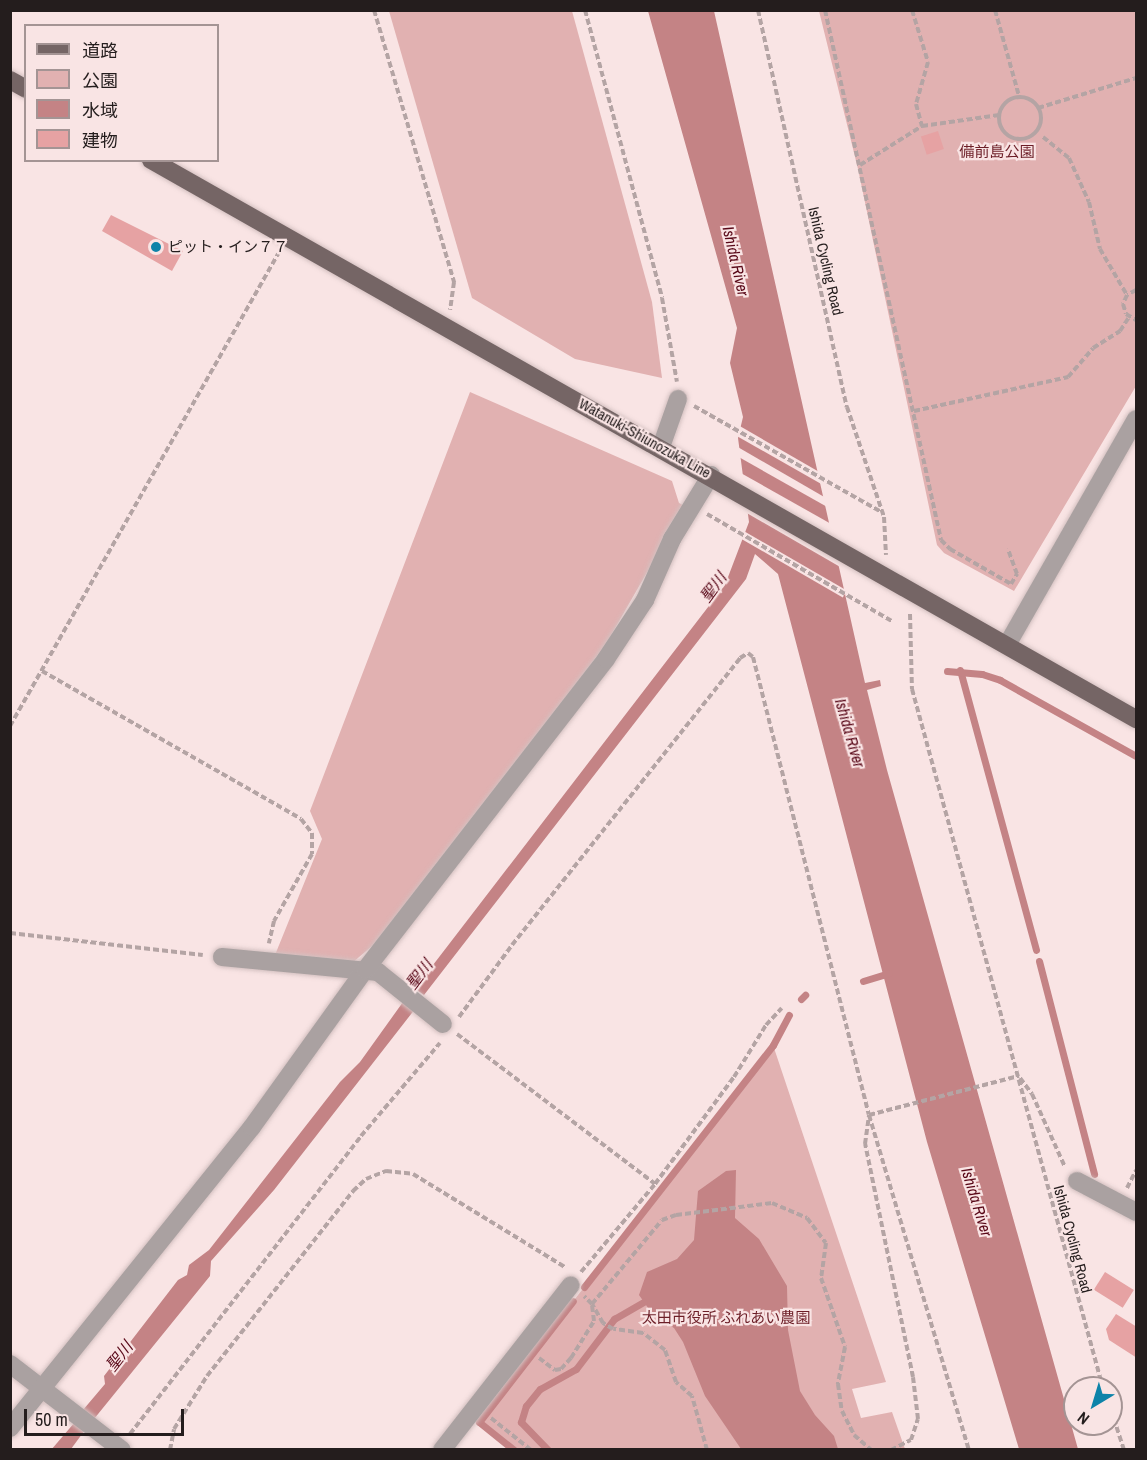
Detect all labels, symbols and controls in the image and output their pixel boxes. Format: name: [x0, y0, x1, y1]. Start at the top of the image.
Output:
legend: [24, 24, 219, 162]
text: 道路: [82, 38, 118, 63]
text: 公園: [82, 68, 118, 93]
text: 水域: [82, 98, 118, 123]
text: 建物: [82, 128, 118, 153]
park label: 備前島公園: [960, 143, 1034, 161]
street label: Ishida Cycling Road: [805, 205, 847, 317]
water label: Ishida River: [719, 224, 753, 298]
place label: ピット・イン７７: [168, 238, 288, 256]
marker: ピット・イン７７: [149, 240, 163, 254]
street label: Watanuki-Shiunozuka Line: [576, 394, 714, 482]
water label: 聖川: [696, 568, 730, 606]
water label: Ishida River: [831, 696, 869, 770]
water label: 聖川: [402, 955, 436, 993]
water label: Ishida River: [957, 1165, 997, 1239]
street label: Ishida Cycling Road: [1050, 1183, 1096, 1295]
park label: 太田市役所 ふれあい農園: [642, 1309, 810, 1327]
water label: 聖川: [102, 1337, 136, 1375]
north arrow: [1063, 1376, 1123, 1436]
scale bar: [27, 1397, 188, 1435]
text: 50 m: [35, 1407, 68, 1432]
text: N: [1073, 1407, 1094, 1430]

